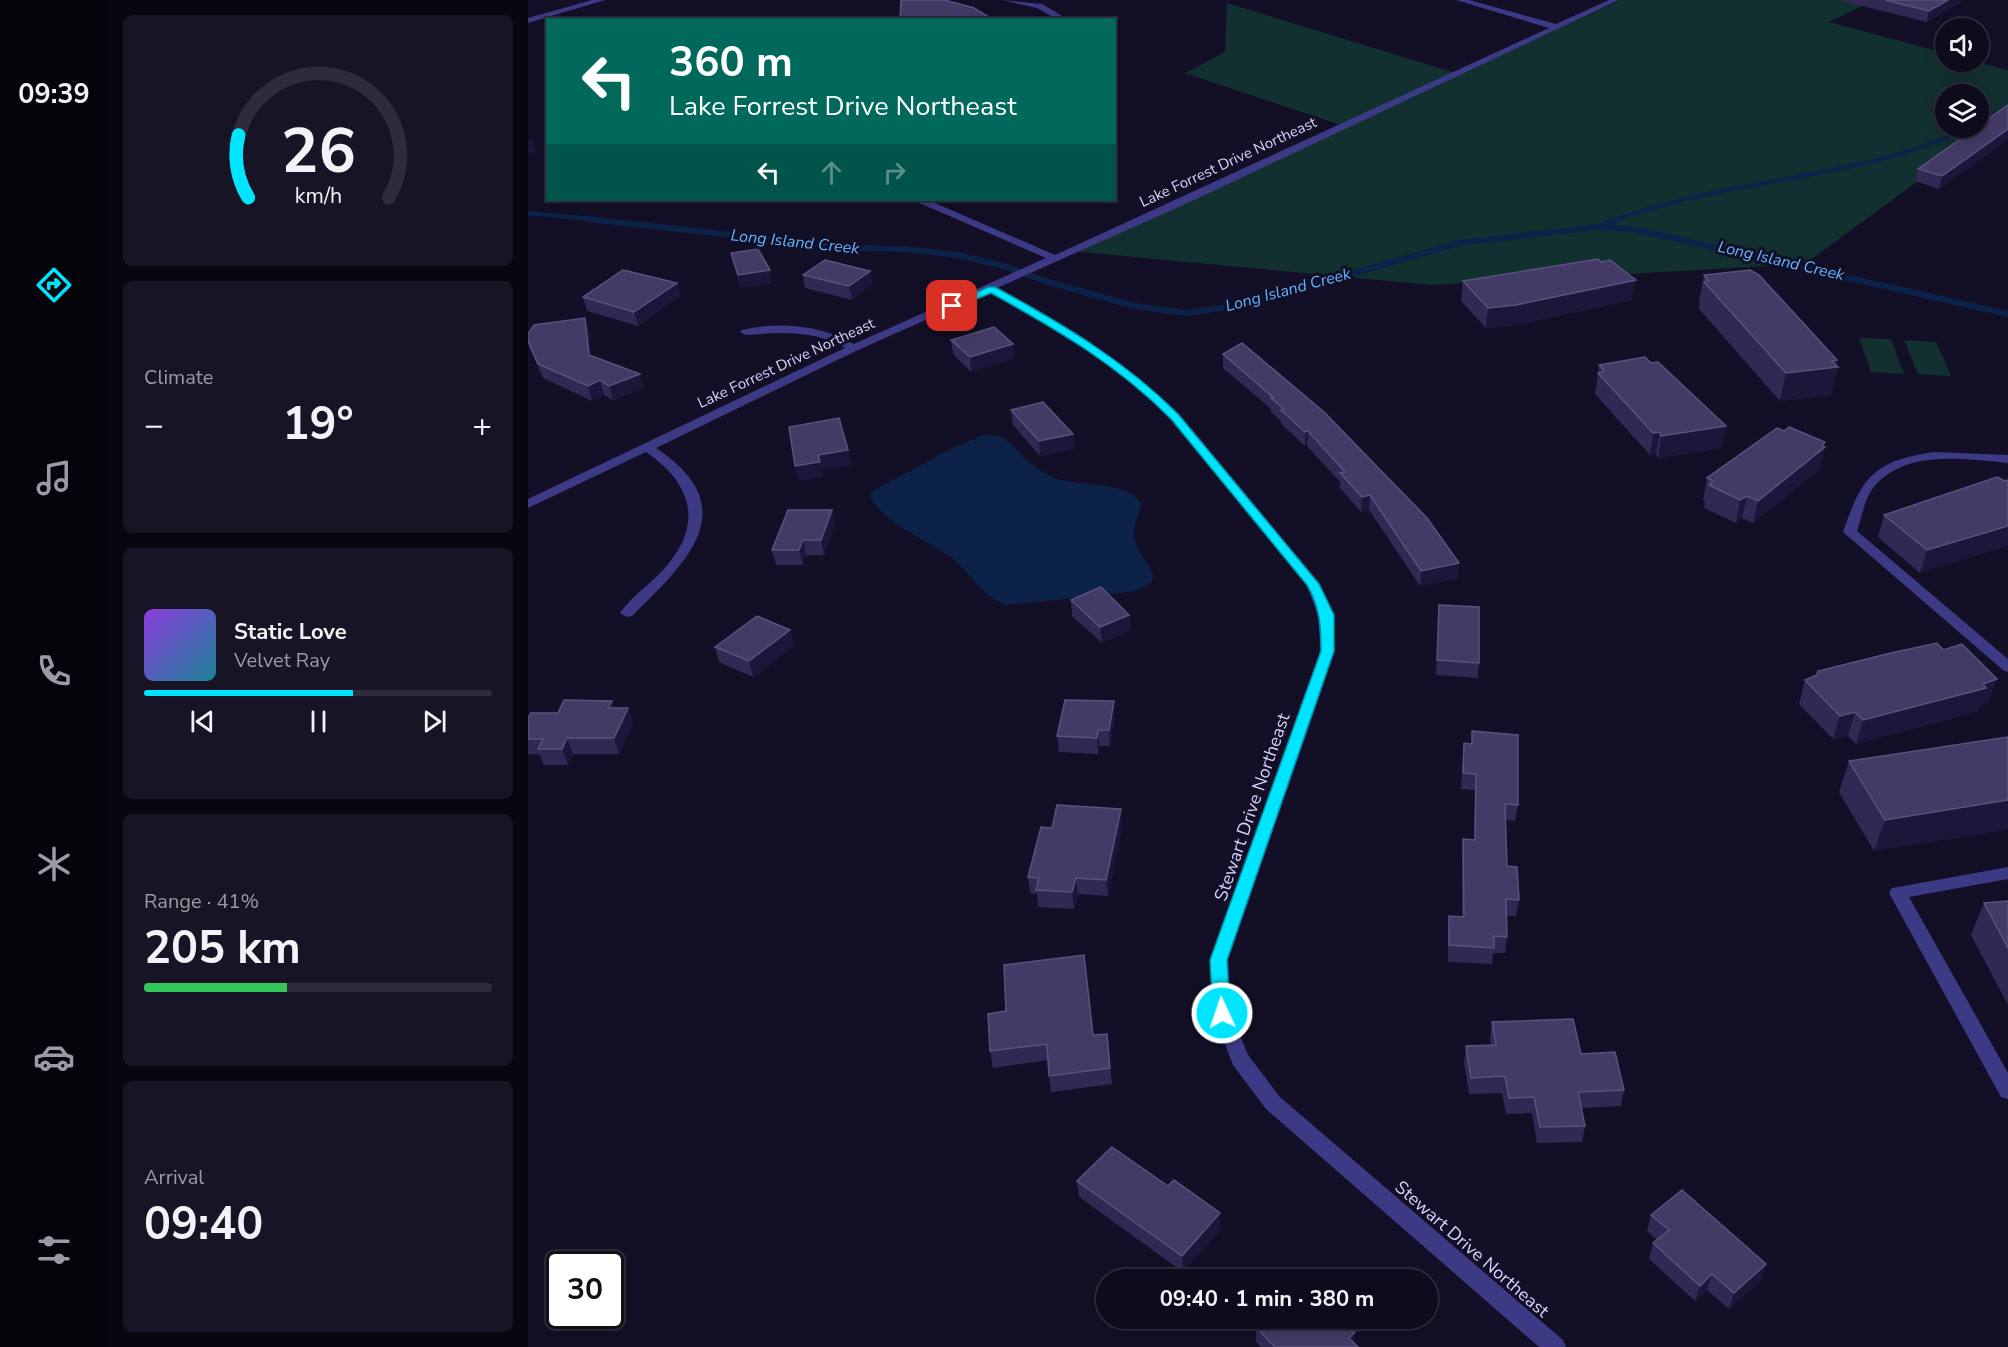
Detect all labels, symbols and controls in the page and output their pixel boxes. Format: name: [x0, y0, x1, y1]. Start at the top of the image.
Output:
map controls: [1935, 18, 1989, 138]
button: sound: [1935, 18, 1989, 72]
text: 360 m: [669, 34, 793, 91]
icon: left: [570, 42, 648, 120]
text: 09:39: [18, 76, 90, 113]
button: layers: [1935, 84, 1989, 138]
text: Lake Forrest Drive Northeast: [669, 88, 1017, 125]
text: 26: [281, 109, 355, 194]
street label: Lake Forrest Drive Northeast: [1136, 112, 1320, 212]
icon: left: [752, 156, 785, 189]
icon: ahead: [815, 156, 848, 189]
icon: right: [878, 156, 911, 189]
text: km/h: [294, 181, 342, 211]
water label: Long Island Creek: [730, 224, 861, 260]
water label: Long Island Creek: [1716, 236, 1847, 286]
water label: Long Island Creek: [1223, 262, 1354, 317]
icon: directions: [33, 264, 75, 306]
pin: [926, 280, 977, 331]
icon: arrive: [935, 289, 968, 322]
street label: Lake Forrest Drive Northeast: [694, 313, 878, 413]
text: Climate: [144, 364, 213, 391]
text: 19°: [282, 394, 354, 455]
text: −: [144, 403, 164, 448]
text: +: [472, 403, 492, 448]
icon: music: [33, 457, 75, 499]
text: Static Love: [234, 617, 347, 647]
text: Velvet Ray: [234, 647, 330, 674]
icon: phone: [33, 650, 75, 692]
icon: previous: [186, 705, 219, 738]
icon: pause: [302, 705, 335, 738]
icon: next: [418, 705, 451, 738]
street label: Stewart Drive Northeast: [1209, 709, 1296, 904]
icon: climate: [33, 843, 75, 885]
text: Range · 41%: [144, 888, 259, 915]
text: 205 km: [144, 918, 301, 979]
position arrow: [1190, 981, 1254, 1045]
icon: car: [33, 1036, 75, 1078]
text: Arrival: [144, 1164, 204, 1191]
street label: Stewart Drive Northeast: [1390, 1175, 1555, 1323]
text: 09:40: [144, 1194, 263, 1255]
icon: filters: [33, 1229, 75, 1271]
speed limit sign: 30: [546, 1251, 624, 1329]
text: 09:40 · 1 min · 380 m: [1160, 1284, 1374, 1314]

